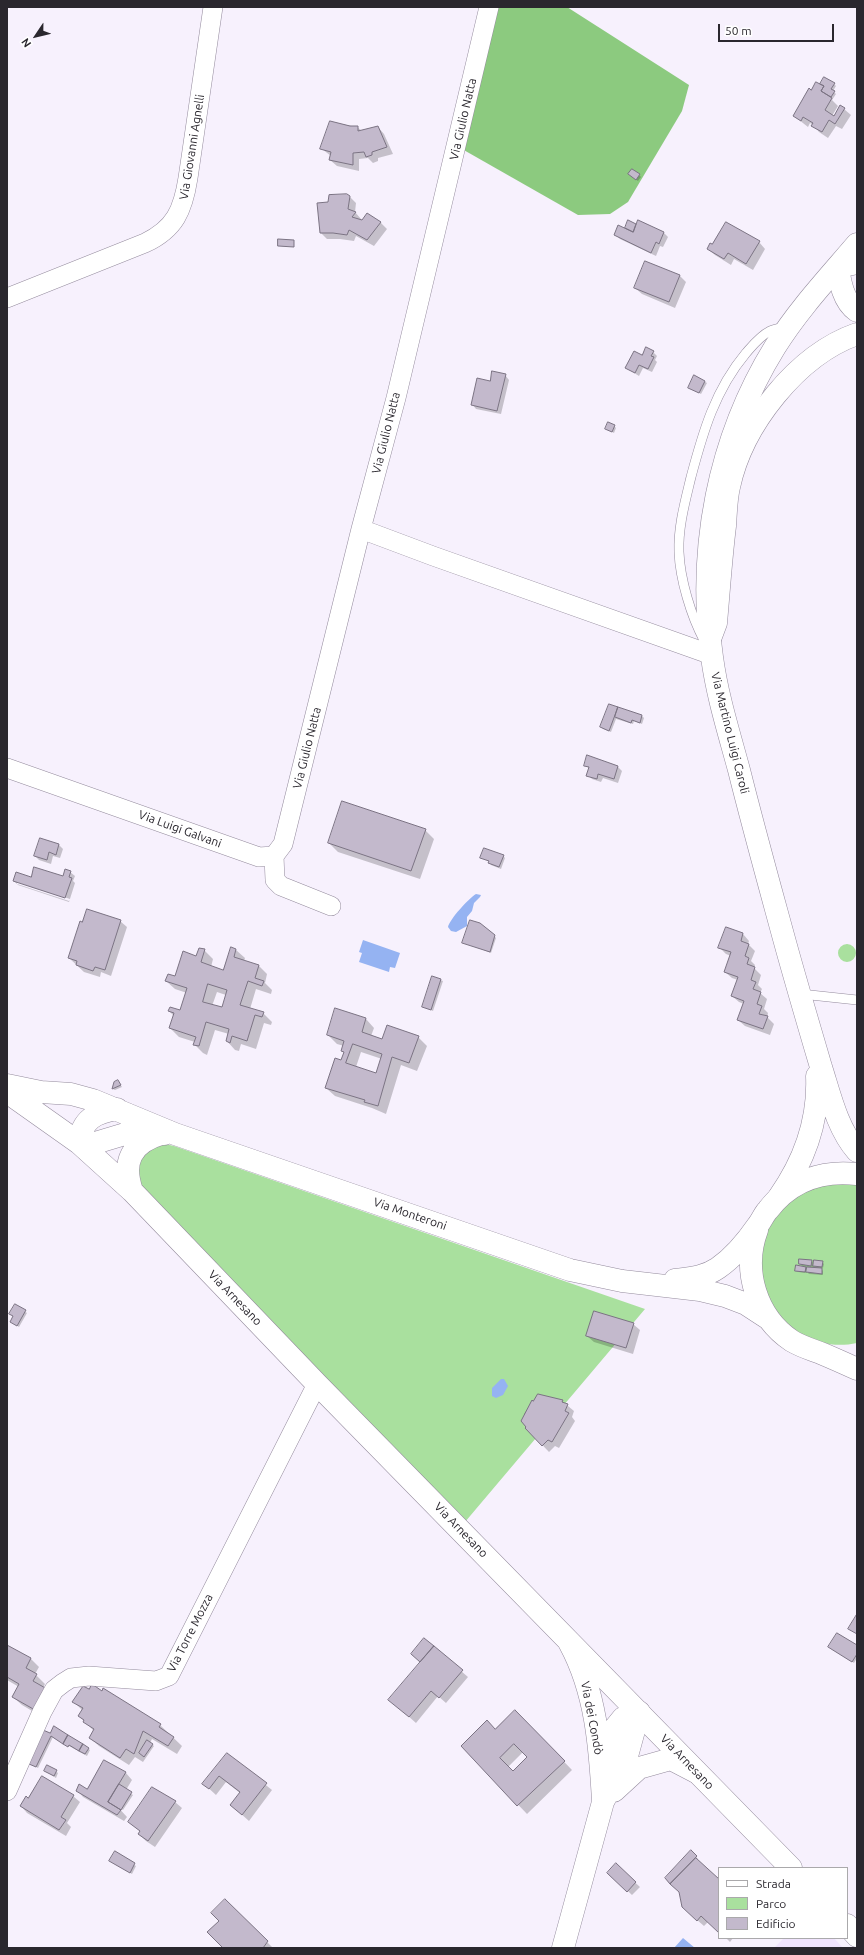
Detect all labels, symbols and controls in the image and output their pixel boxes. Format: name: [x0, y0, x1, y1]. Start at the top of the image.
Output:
north arrow: [16, 16, 56, 56]
scale bar: [720, 16, 836, 42]
text: 50 m: [725, 24, 752, 37]
text: N: [19, 36, 33, 50]
street label: Via Giulio Natta: [447, 77, 479, 161]
street label: Via Giovanni Agnelli: [177, 93, 207, 201]
street label: Via Giulio Natta: [369, 391, 403, 475]
street label: Via Martino Luigi Caroli: [708, 671, 752, 795]
street label: Via Giulio Natta: [290, 706, 324, 790]
street label: Via Luigi Galvani: [137, 807, 223, 851]
street label: Via Monteroni: [371, 1195, 449, 1233]
street label: Via Arnesano: [205, 1267, 265, 1329]
street label: Via Arnesano: [431, 1499, 491, 1561]
street label: Via Torre Mozza: [164, 1591, 216, 1675]
street label: Via dei Condò: [578, 1680, 606, 1756]
street label: Via Arnesano: [657, 1731, 717, 1793]
legend: [718, 1867, 848, 1939]
text: Strada: [756, 1877, 791, 1890]
text: Parco: [756, 1897, 786, 1910]
text: Edificio: [756, 1917, 796, 1930]

